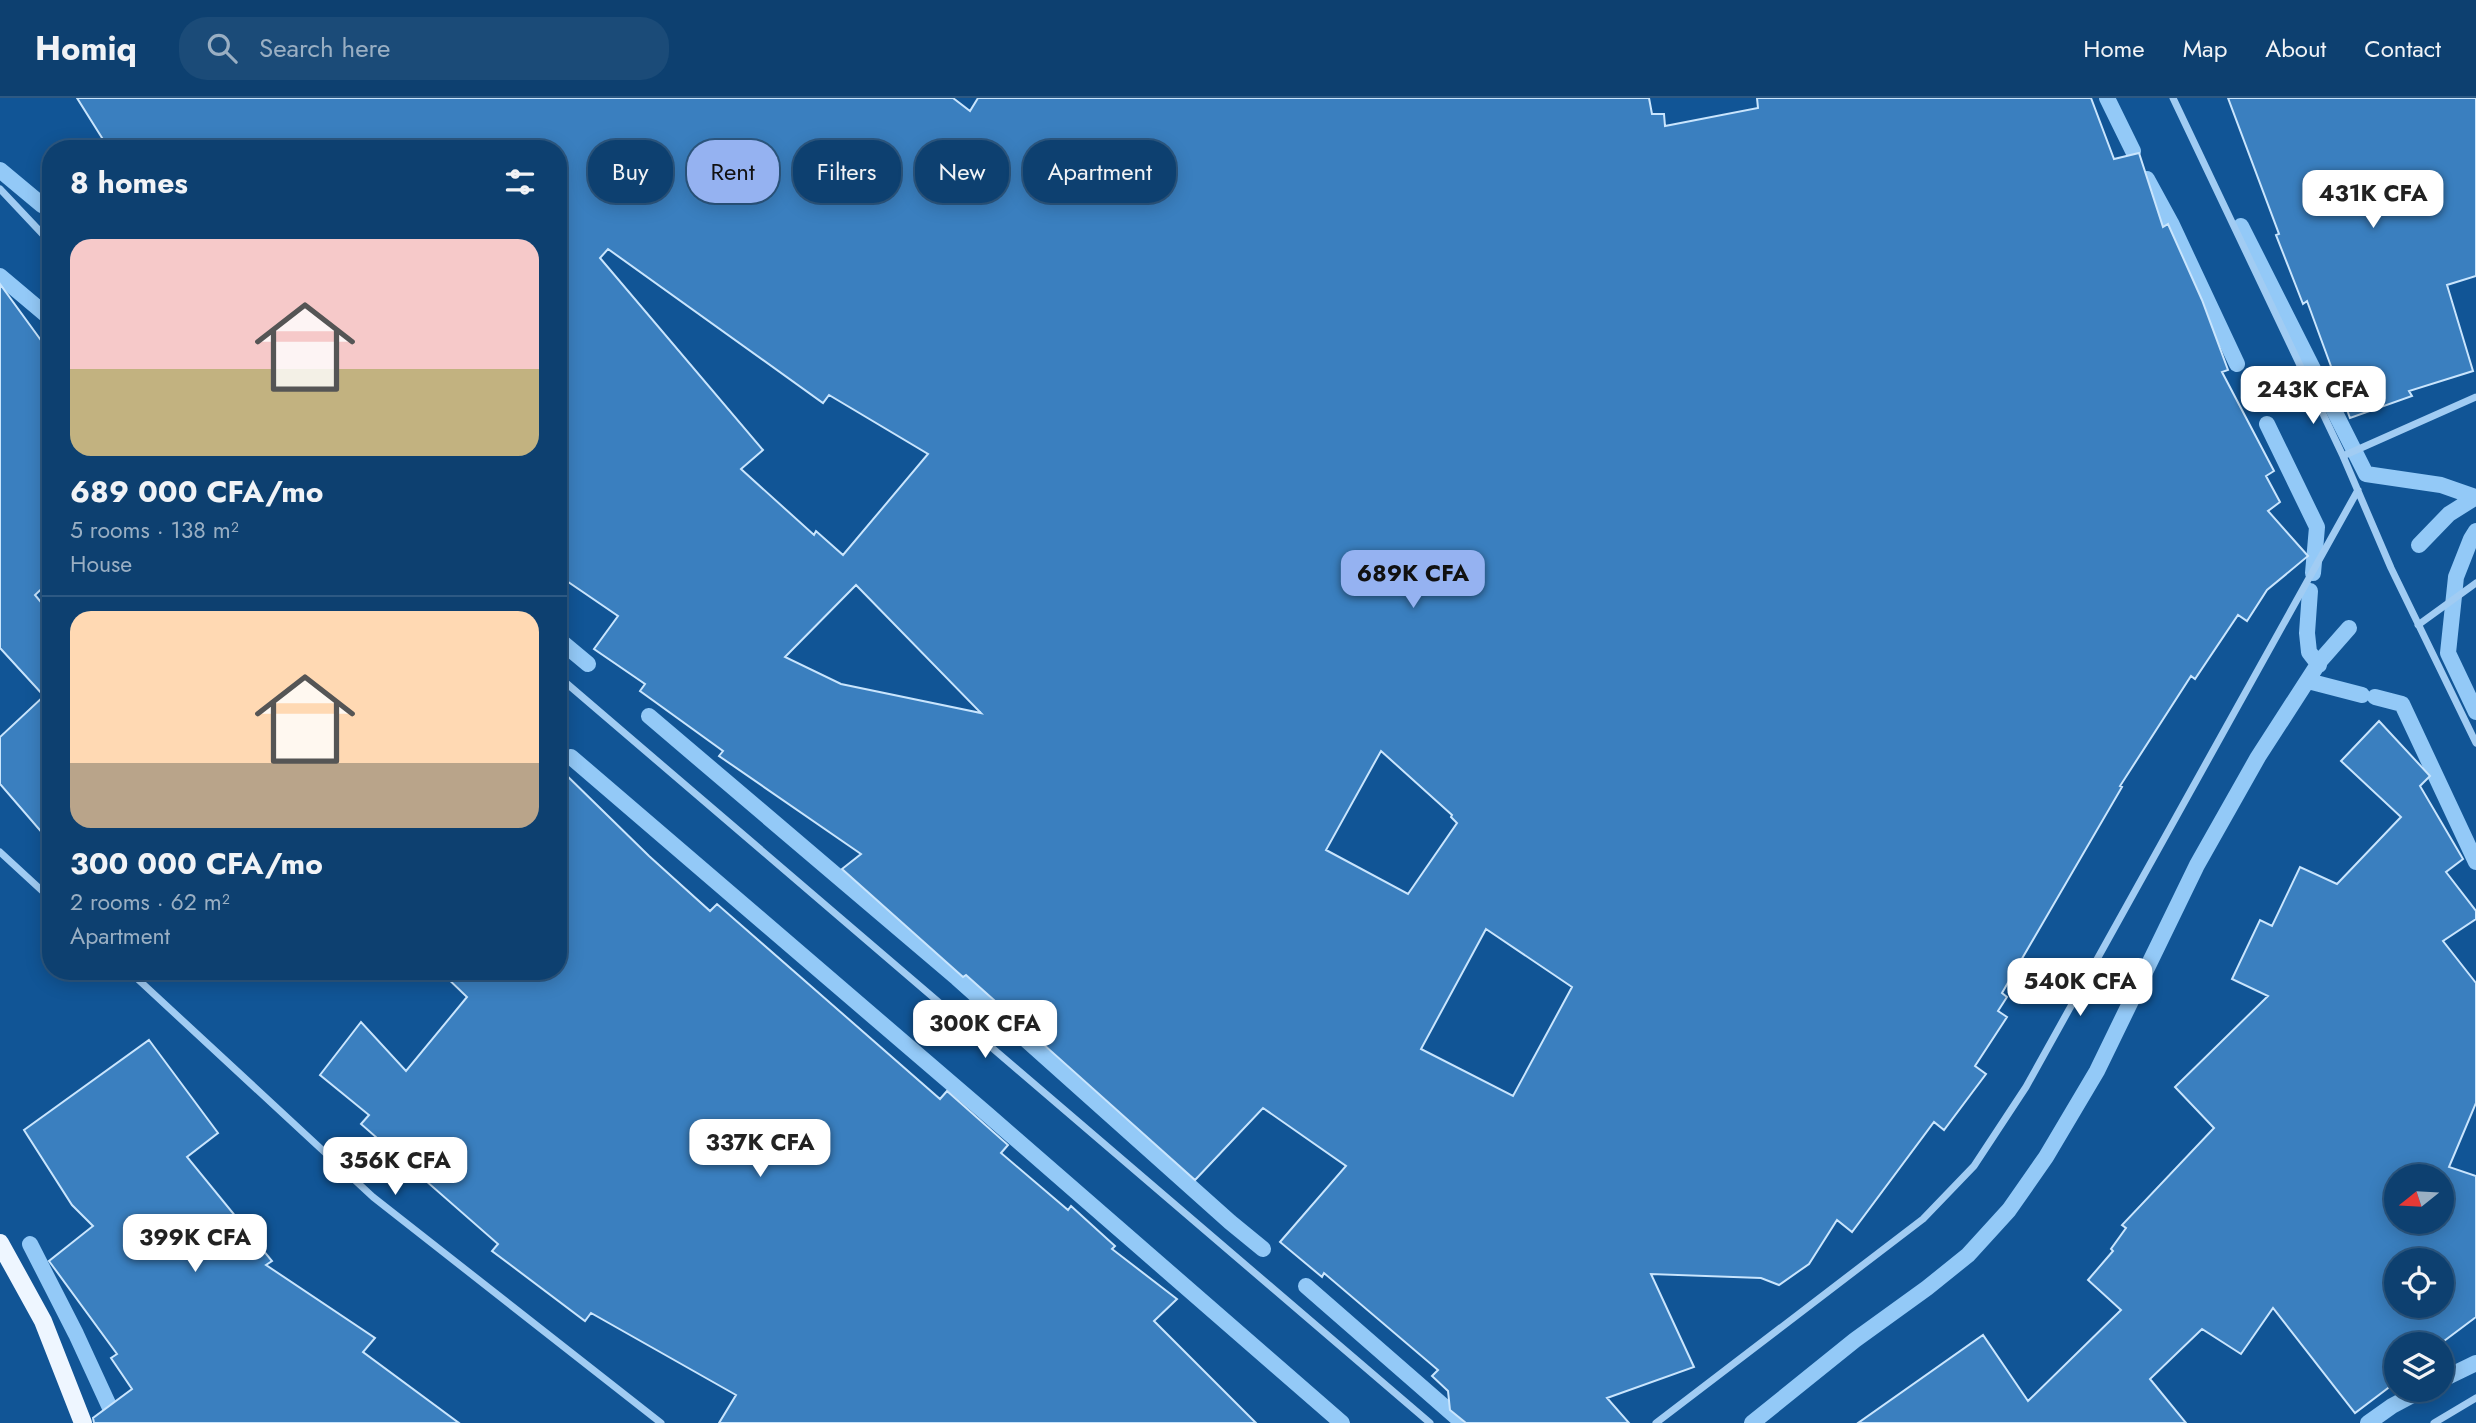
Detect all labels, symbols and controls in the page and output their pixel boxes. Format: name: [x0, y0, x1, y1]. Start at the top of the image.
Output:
search box: [179, 17, 669, 80]
text: Homiq: [35, 25, 137, 72]
icon: search: [203, 29, 241, 67]
text: Search here: [259, 29, 390, 67]
text: Home: [2083, 31, 2145, 66]
text: Map: [2183, 31, 2227, 66]
text: About: [2265, 31, 2326, 66]
text: Contact: [2364, 31, 2441, 66]
chip: Buy: [588, 140, 673, 203]
chip: Rent: [687, 140, 779, 203]
chip: Filters: [793, 140, 901, 203]
chip: New: [915, 140, 1009, 203]
chip: Apartment: [1023, 140, 1176, 203]
text: 8 homes: [70, 161, 188, 204]
icon: filters: [501, 163, 539, 201]
pin: 431K CFA: [2301, 170, 2445, 230]
text: 431K CFA: [2318, 176, 2428, 210]
icon: home: [242, 284, 368, 410]
pin: 243K CFA: [2241, 366, 2385, 426]
text: 243K CFA: [2257, 372, 2369, 406]
text: 689 000 CFA/mo: [70, 470, 323, 513]
text: 5 rooms · 138 m²: [70, 513, 239, 547]
text: House: [70, 547, 132, 581]
pin: 689K CFA: [1341, 550, 1485, 610]
text: 689K CFA: [1357, 556, 1469, 590]
icon: home: [242, 656, 368, 782]
text: 300 000 CFA/mo: [70, 842, 323, 885]
text: 2 rooms · 62 m²: [70, 885, 230, 919]
text: Apartment: [70, 919, 170, 953]
pin: 540K CFA: [2008, 958, 2152, 1018]
text: 540K CFA: [2023, 964, 2137, 998]
pin: 300K CFA: [913, 1000, 1057, 1060]
text: 300K CFA: [929, 1006, 1041, 1040]
pin: 337K CFA: [688, 1119, 832, 1179]
text: 337K CFA: [705, 1125, 815, 1159]
pin: 356K CFA: [323, 1138, 467, 1197]
text: 356K CFA: [339, 1143, 451, 1177]
north arrow: [2384, 1164, 2454, 1234]
map controls: [2384, 1164, 2454, 1402]
pin: 399K CFA: [123, 1214, 267, 1274]
text: 399K CFA: [139, 1220, 251, 1254]
button: locate: [2384, 1248, 2454, 1318]
button: layers: [2384, 1332, 2454, 1402]

